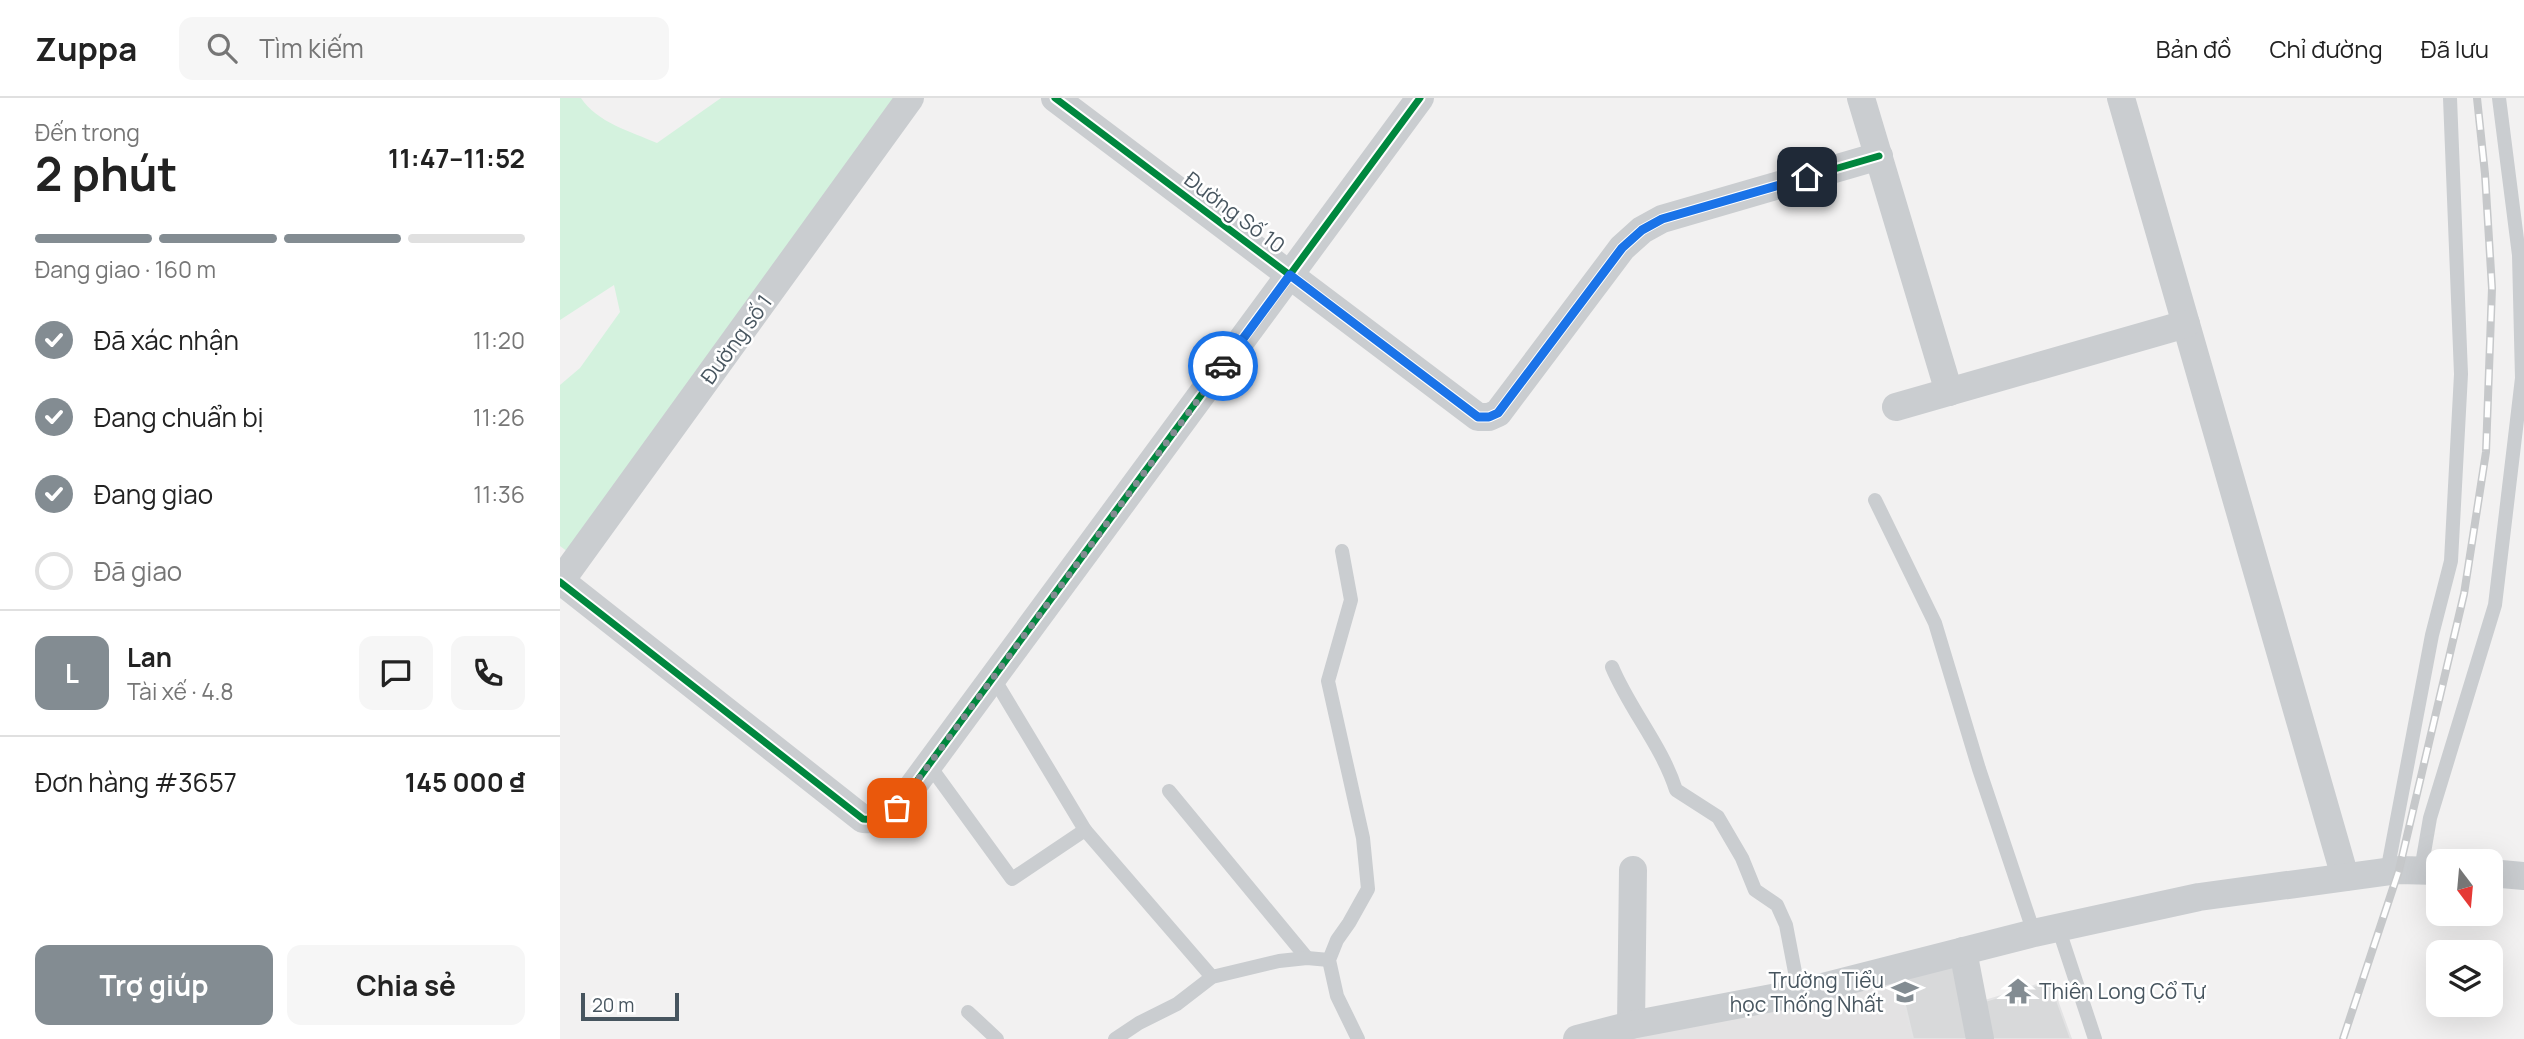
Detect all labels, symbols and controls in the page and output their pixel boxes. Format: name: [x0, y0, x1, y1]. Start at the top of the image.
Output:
search box: [179, 17, 669, 80]
text: Zuppa: [35, 26, 137, 71]
icon: search: [203, 29, 241, 67]
text: Tìm kiếm: [259, 30, 364, 66]
text: Bản đồ: [2156, 32, 2231, 65]
text: Chỉ đường: [2269, 32, 2383, 65]
text: Đã lưu: [2421, 32, 2489, 65]
text: Đến trong: [35, 116, 140, 148]
text: 11:47–11:52: [388, 140, 525, 176]
text: 2 phút: [35, 142, 177, 205]
pin: [1777, 147, 1837, 207]
icon: home: [1788, 158, 1826, 196]
street label: Đường Số 10: [1179, 165, 1291, 259]
text: Đang giao · 160 m: [35, 253, 216, 285]
street label: Đường số 1: [694, 289, 778, 389]
icon: check: [35, 321, 73, 359]
text: Đã xác nhận: [94, 322, 239, 358]
text: 11:20: [473, 324, 525, 356]
courier: [1188, 331, 1258, 401]
icon: car: [1204, 347, 1242, 385]
icon: check: [35, 398, 73, 436]
text: Đang chuẩn bị: [94, 399, 264, 435]
text: 11:26: [473, 401, 525, 433]
icon: check: [35, 475, 73, 513]
text: Đang giao: [94, 476, 213, 512]
text: 11:36: [473, 478, 525, 510]
text: Đã giao: [94, 553, 182, 589]
button: chat: [359, 636, 433, 710]
button: phone: [451, 636, 525, 710]
text: Lan: [127, 639, 172, 675]
text: L: [65, 655, 79, 691]
text: Tài xế · 4.8: [127, 675, 234, 707]
text: Đơn hàng #3657: [35, 764, 237, 800]
text: 145 000 ₫: [405, 764, 525, 800]
pin: [867, 778, 927, 838]
icon: bag: [878, 789, 916, 827]
north arrow: [2426, 849, 2502, 926]
map controls: [2426, 849, 2503, 1017]
button: layers: [2426, 940, 2503, 1017]
button: Trợ giúp: [35, 945, 273, 1025]
button: Chia sẻ: [287, 945, 525, 1025]
place label: Trường Tiểu học Thống Nhất: [1730, 966, 1884, 1018]
temple icon: Thiên Long Cổ Tự: [2003, 976, 2033, 1006]
school or university icon: Trường Tiểu học Thống Nhất: [1890, 977, 1920, 1007]
place label: Thiên Long Cổ Tự: [2039, 977, 2206, 1005]
scale bar: [581, 990, 679, 1022]
text: 20 m: [592, 992, 634, 1018]

